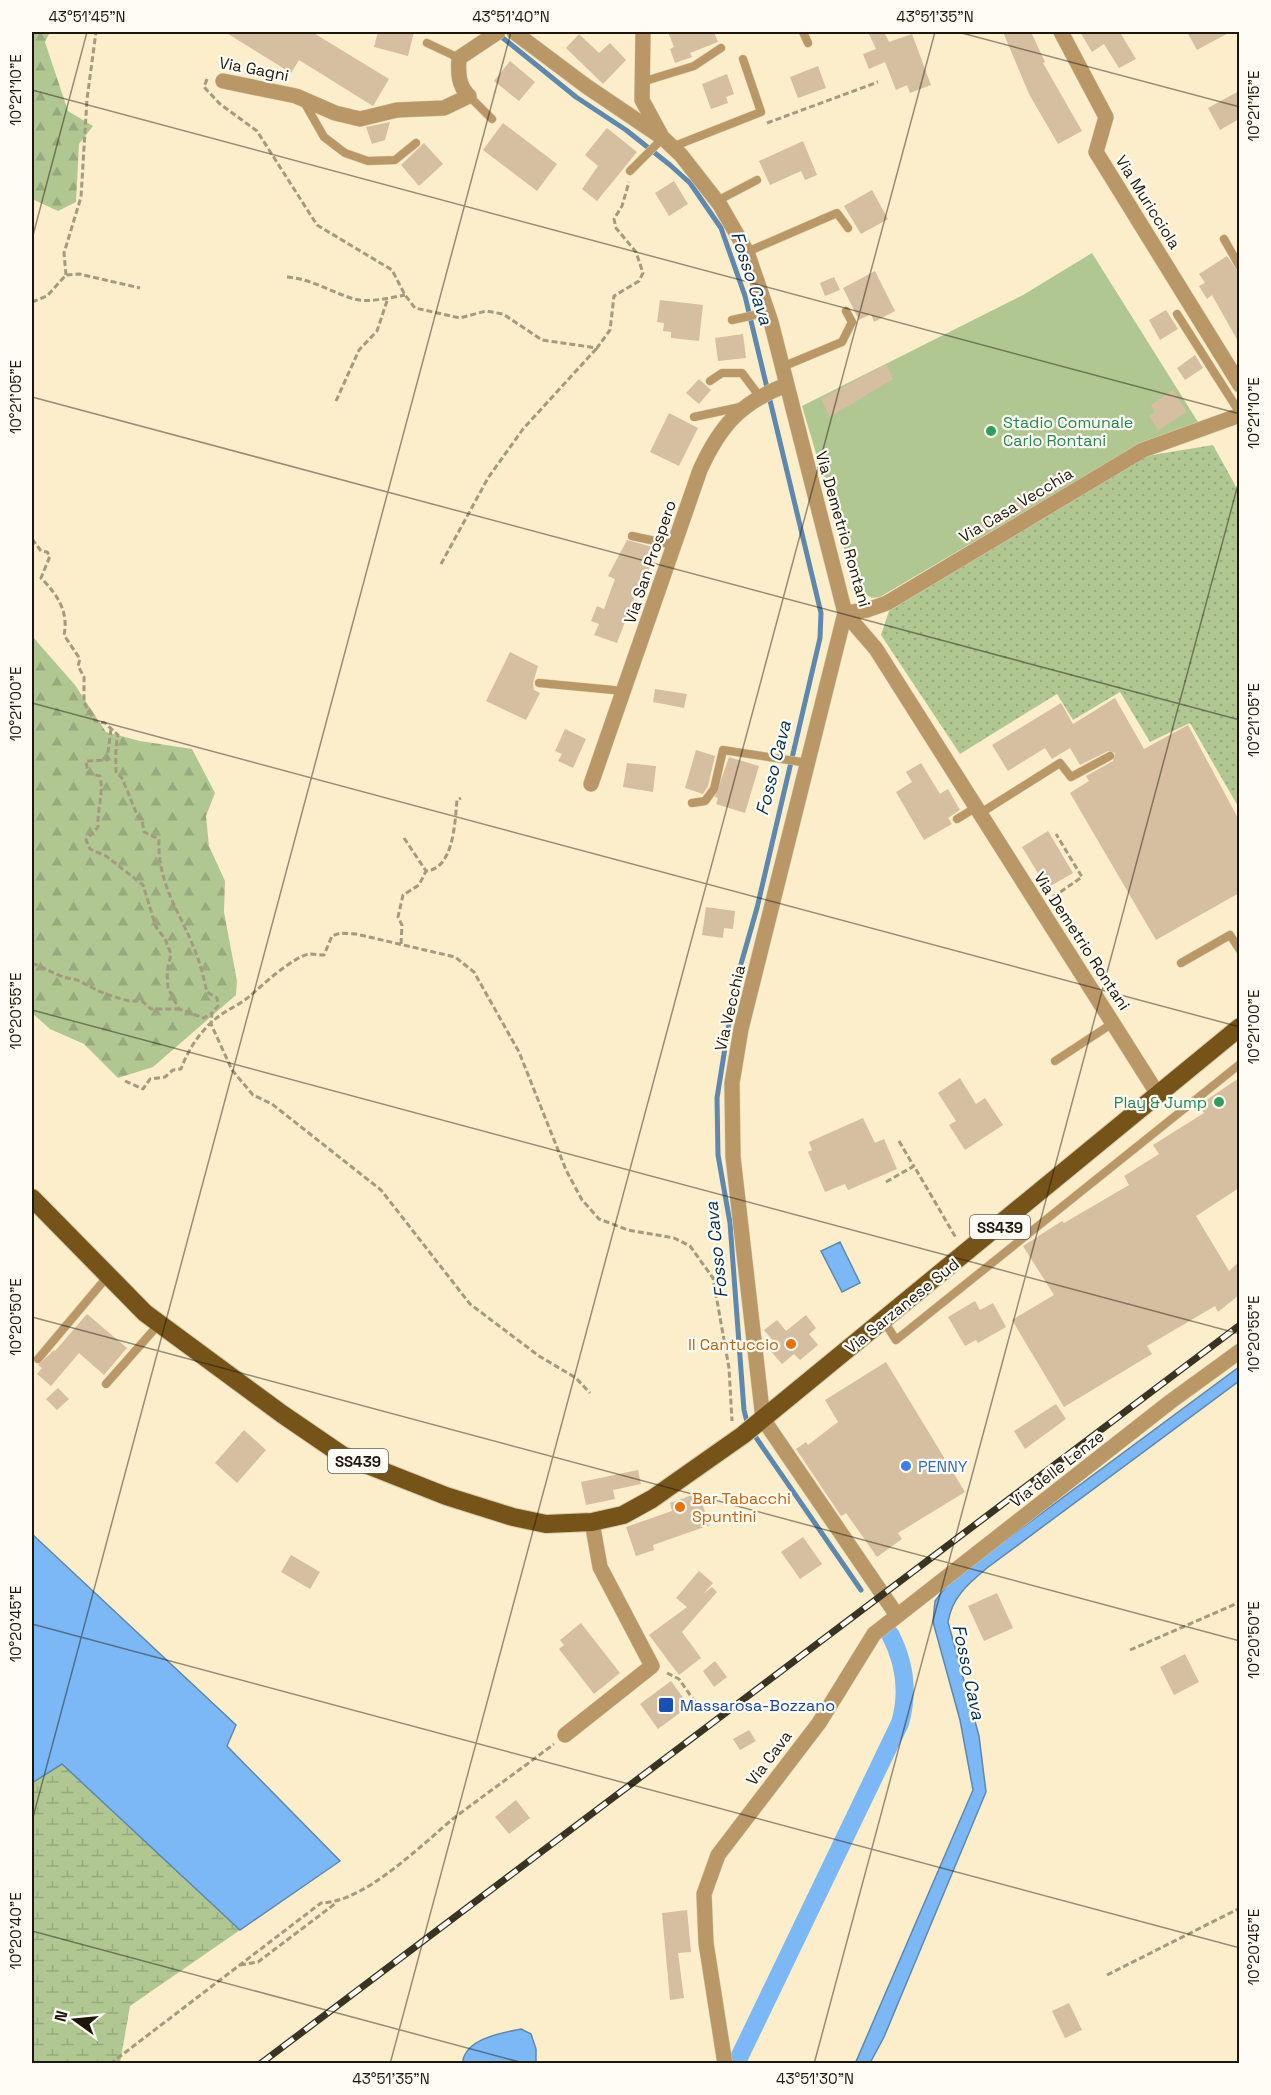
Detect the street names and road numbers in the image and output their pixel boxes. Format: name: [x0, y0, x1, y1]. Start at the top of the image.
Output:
street label: Via Gagni: [217, 52, 291, 86]
street label: Via Muricciola: [1111, 151, 1185, 253]
street label: Via Demetrio Rontani: [811, 449, 875, 609]
street label: Via Casa Vecchia: [955, 463, 1077, 547]
street label: Via San Prospero: [619, 498, 681, 626]
street label: Via Demetrio Rontani: [1029, 868, 1135, 1014]
street label: Via Vecchia: [710, 963, 750, 1053]
road number: SS439: [970, 1215, 1030, 1239]
street label: Via Sarzanese Sud: [841, 1254, 963, 1358]
street label: Via delle Lenze: [1006, 1426, 1108, 1512]
road number: SS439: [328, 1449, 388, 1473]
street label: Via Cava: [741, 1726, 797, 1790]

